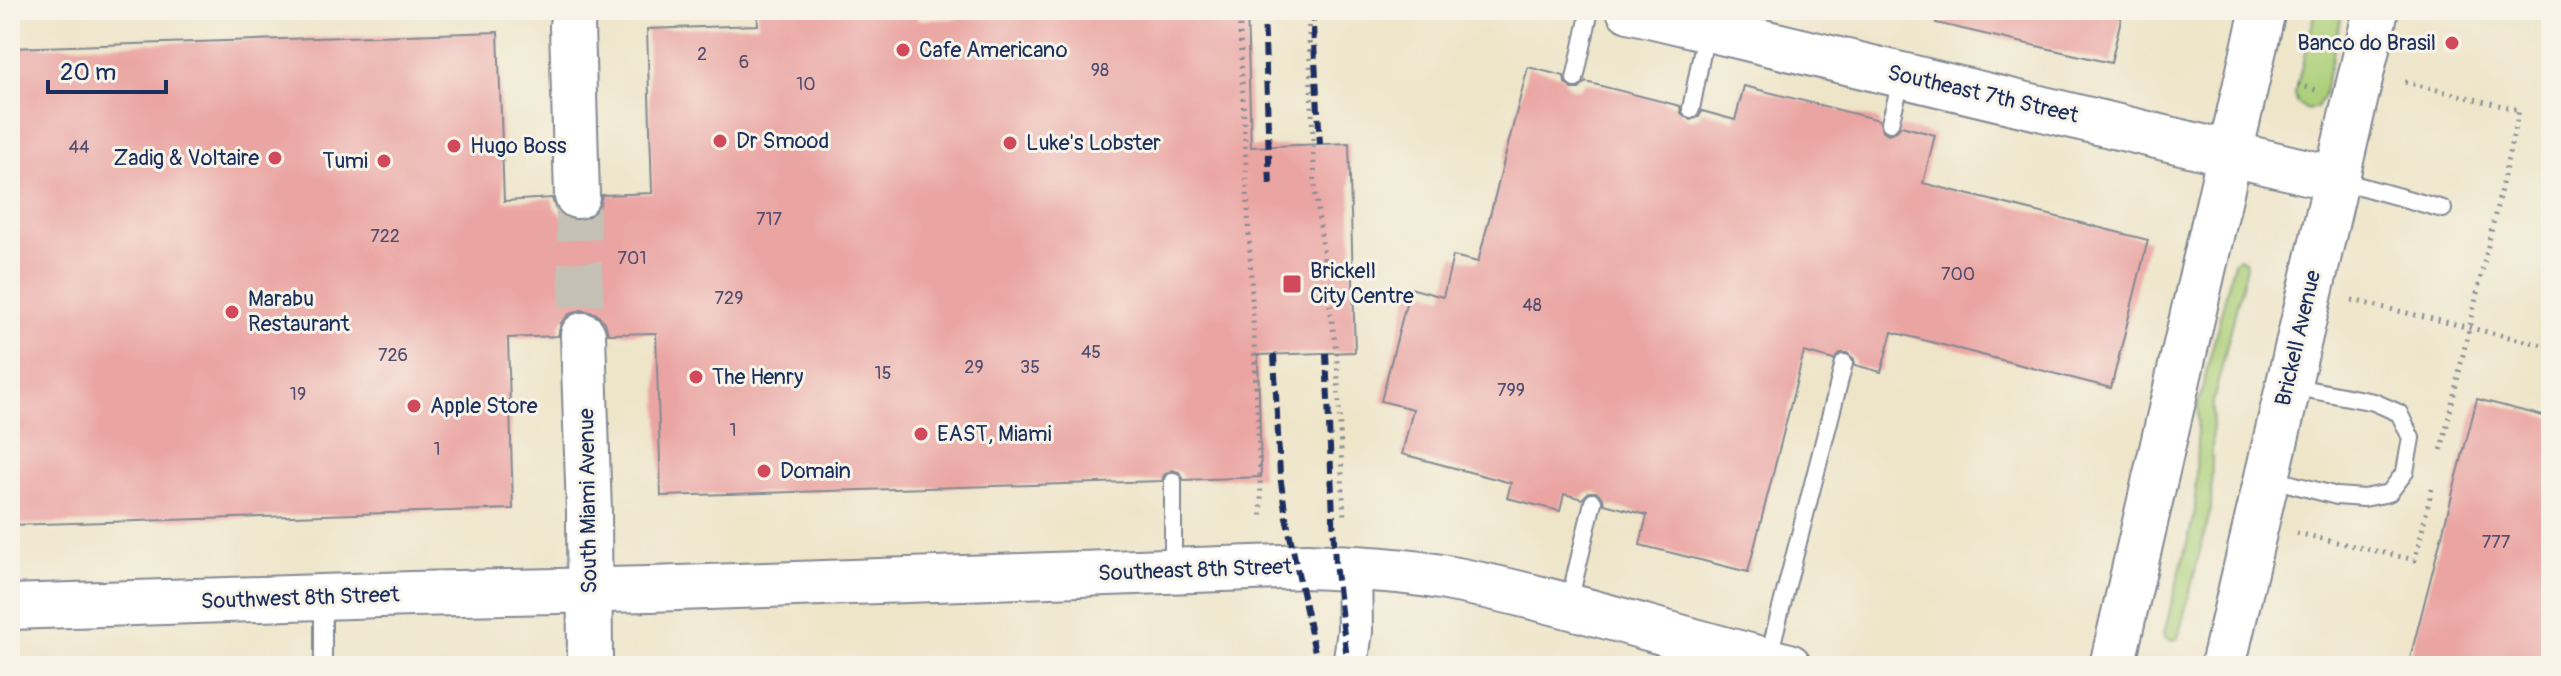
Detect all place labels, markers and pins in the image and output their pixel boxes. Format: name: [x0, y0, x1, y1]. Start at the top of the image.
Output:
place label: Banco do Brasil: [2297, 29, 2436, 57]
marker: Banco do Brasil: [2443, 34, 2461, 52]
place label: Cafe Americano: [919, 36, 1068, 64]
marker: Cafe Americano: [894, 41, 912, 59]
place label: Dr Smood: [736, 127, 829, 155]
place label: Luke's Lobster: [1026, 129, 1161, 157]
place label: Hugo Boss: [470, 132, 567, 160]
marker: Dr Smood: [711, 132, 729, 150]
marker: Luke's Lobster: [1001, 134, 1019, 152]
marker: Hugo Boss: [445, 137, 463, 155]
place label: Zadig & Voltaire: [113, 144, 259, 172]
place label: Tumi: [323, 147, 368, 175]
marker: Zadig & Voltaire: [266, 149, 284, 167]
marker: Tumi: [375, 152, 393, 170]
place label: Brickell City Centre: [1310, 257, 1414, 310]
marker: Brickell City Centre: [1281, 273, 1303, 295]
place label: Marabu Restaurant: [248, 285, 350, 338]
marker: Marabu Restaurant: [223, 303, 241, 321]
place label: The Henry: [712, 363, 803, 391]
marker: The Henry: [687, 368, 705, 386]
place label: Apple Store: [430, 392, 538, 420]
marker: Apple Store: [405, 397, 423, 415]
place label: EAST, Miami: [937, 420, 1052, 448]
marker: EAST, Miami: [912, 425, 930, 443]
place label: Domain: [780, 457, 851, 485]
marker: Domain: [755, 462, 773, 480]

